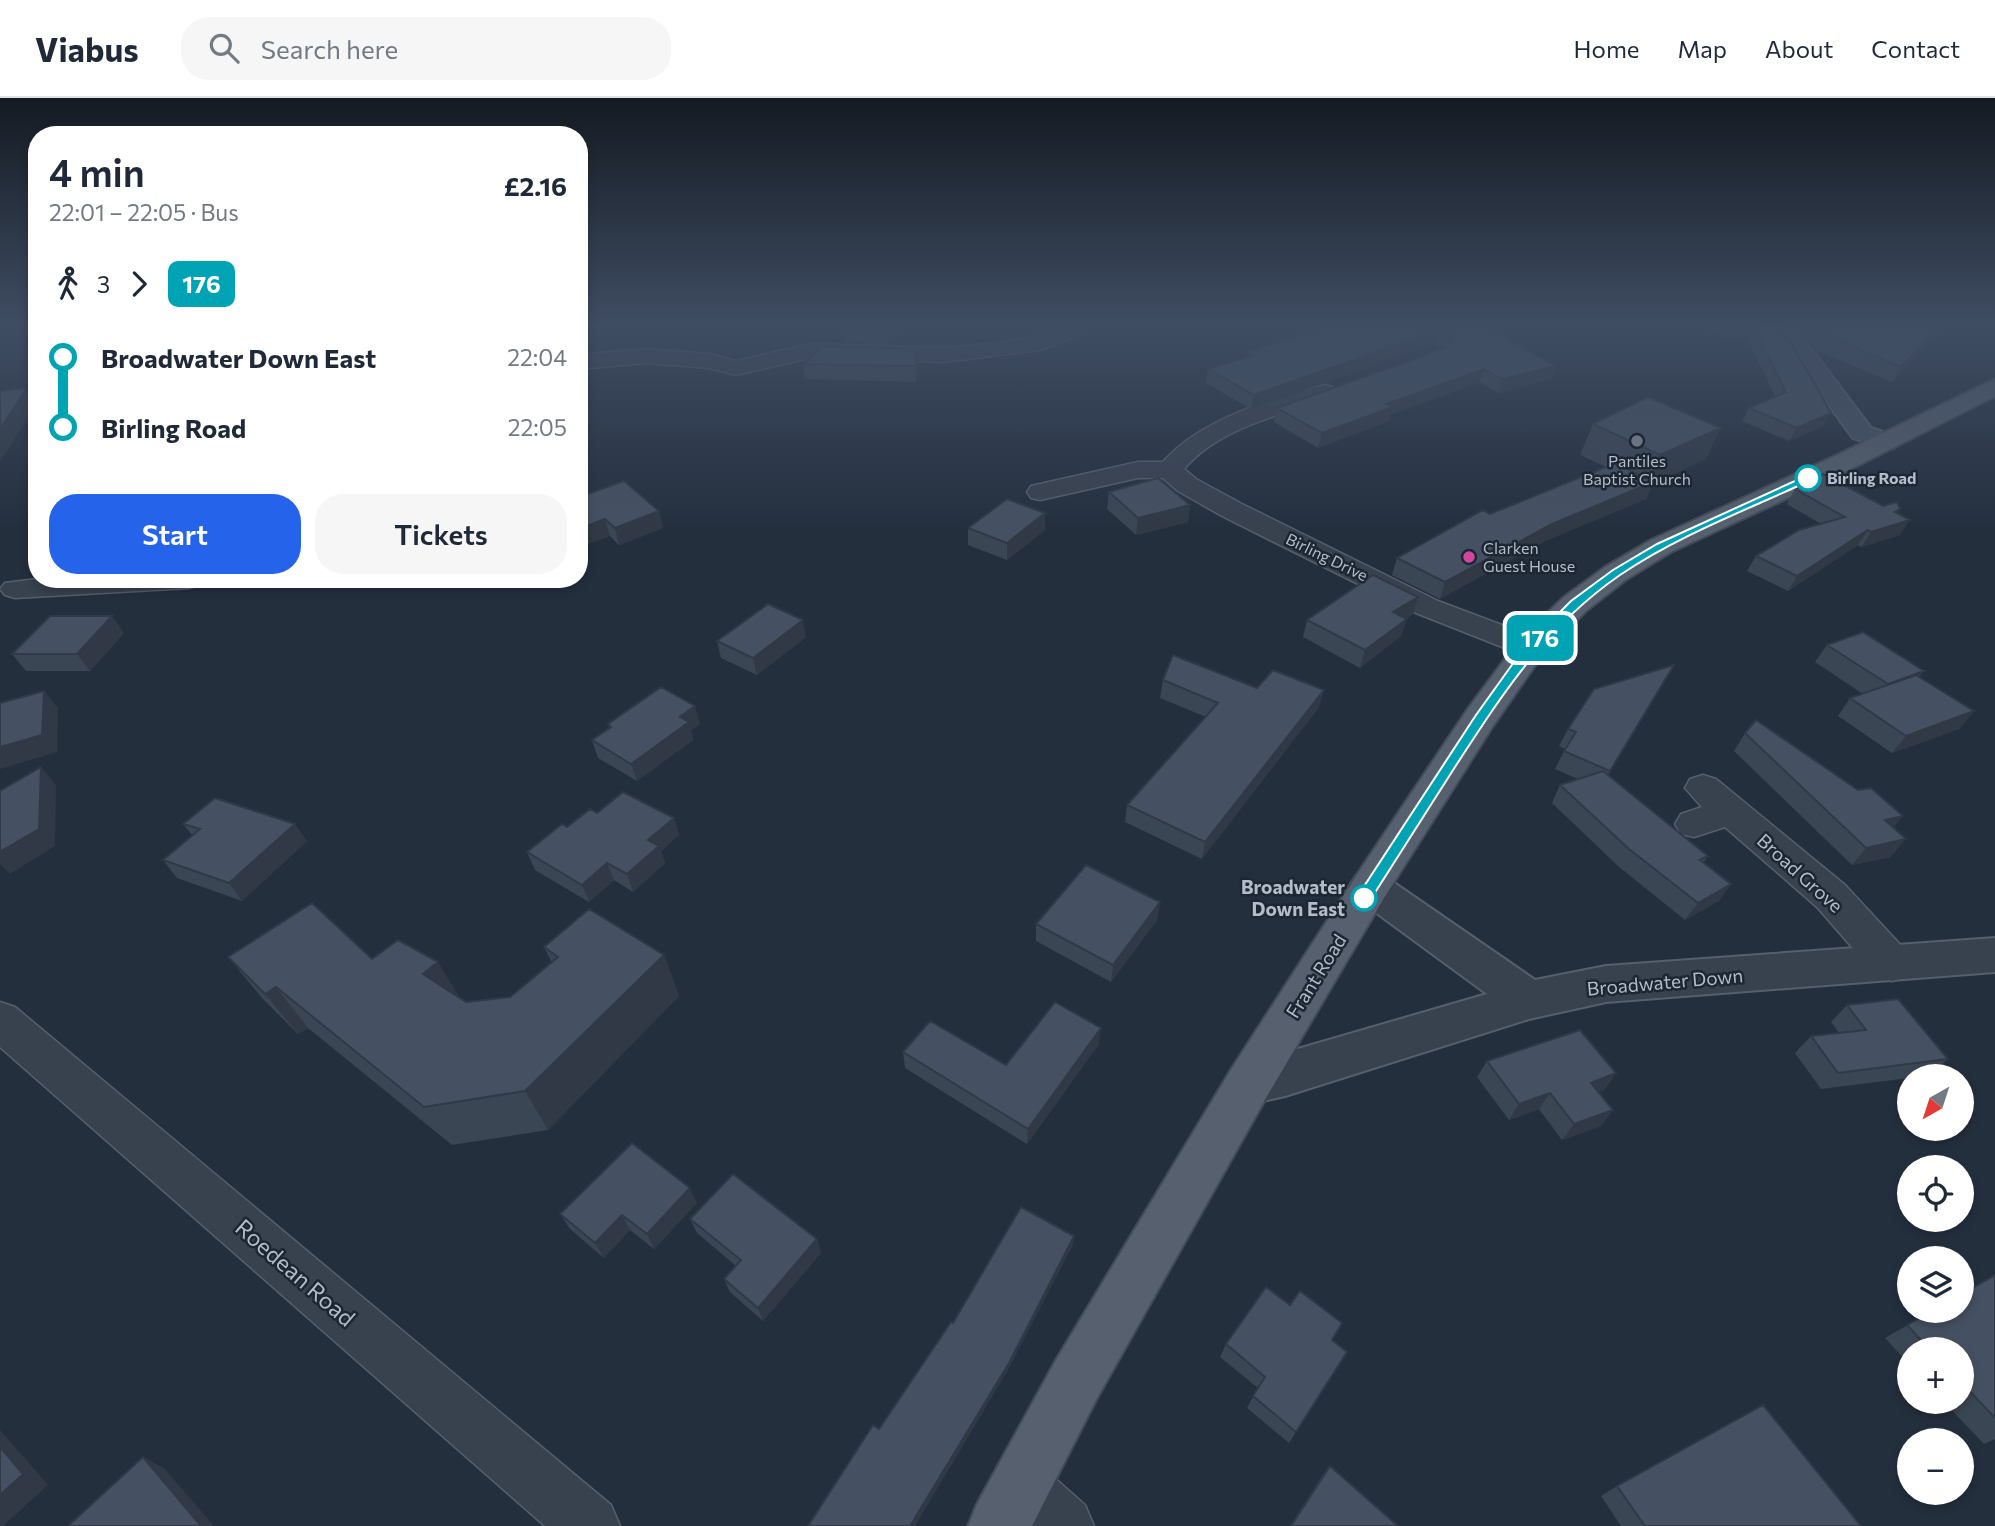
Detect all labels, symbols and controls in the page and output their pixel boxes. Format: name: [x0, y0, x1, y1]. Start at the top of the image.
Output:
search box: [181, 17, 671, 80]
text: Viabus: [35, 28, 139, 69]
icon: search: [205, 29, 243, 67]
text: Search here: [261, 33, 398, 64]
text: Home: [1574, 34, 1640, 63]
text: Map: [1678, 34, 1727, 63]
text: About: [1765, 34, 1833, 63]
text: Contact: [1871, 34, 1960, 63]
text: 4 min: [49, 148, 145, 195]
text: £2.16: [504, 170, 567, 201]
text: 22:01 – 22:05 · Bus: [49, 198, 239, 226]
icon: walk: [49, 265, 87, 303]
icon: forward: [120, 265, 158, 303]
text: 176: [182, 269, 221, 298]
text: 3: [97, 270, 110, 298]
text: Broadwater Down East: [101, 342, 376, 373]
text: 22:04: [507, 343, 567, 371]
text: Birling Road: [101, 412, 246, 443]
text: 22:05: [508, 413, 567, 441]
marker: Pantiles Baptist Church: [1629, 433, 1645, 449]
place label: Pantiles Baptist Church: [1583, 451, 1691, 488]
marker: Birling Road: [1795, 465, 1821, 491]
place label: Birling Road: [1827, 468, 1916, 487]
button: Start: [49, 494, 301, 574]
button: Tickets: [315, 494, 567, 574]
street label: Birling Drive: [1283, 529, 1371, 585]
place label: Clarken Guest House: [1483, 538, 1575, 575]
marker: Clarken Guest House: [1461, 549, 1477, 565]
line badge: 176: [1500, 615, 1580, 661]
text: 176: [1521, 623, 1559, 652]
street label: Broad Grove: [1753, 828, 1848, 917]
place label: Broadwater Down East: [1241, 875, 1345, 920]
marker: Broadwater Down East: [1351, 885, 1377, 911]
street label: Frant Road: [1281, 930, 1350, 1022]
street label: Broadwater Down: [1586, 963, 1744, 1000]
north arrow: [1897, 1064, 1974, 1141]
map controls: [1897, 1064, 1974, 1505]
button: locate: [1897, 1155, 1974, 1232]
street label: Roedean Road: [230, 1213, 361, 1332]
button: layers: [1897, 1246, 1974, 1323]
button: +: [1897, 1337, 1974, 1414]
button: −: [1897, 1428, 1974, 1505]

